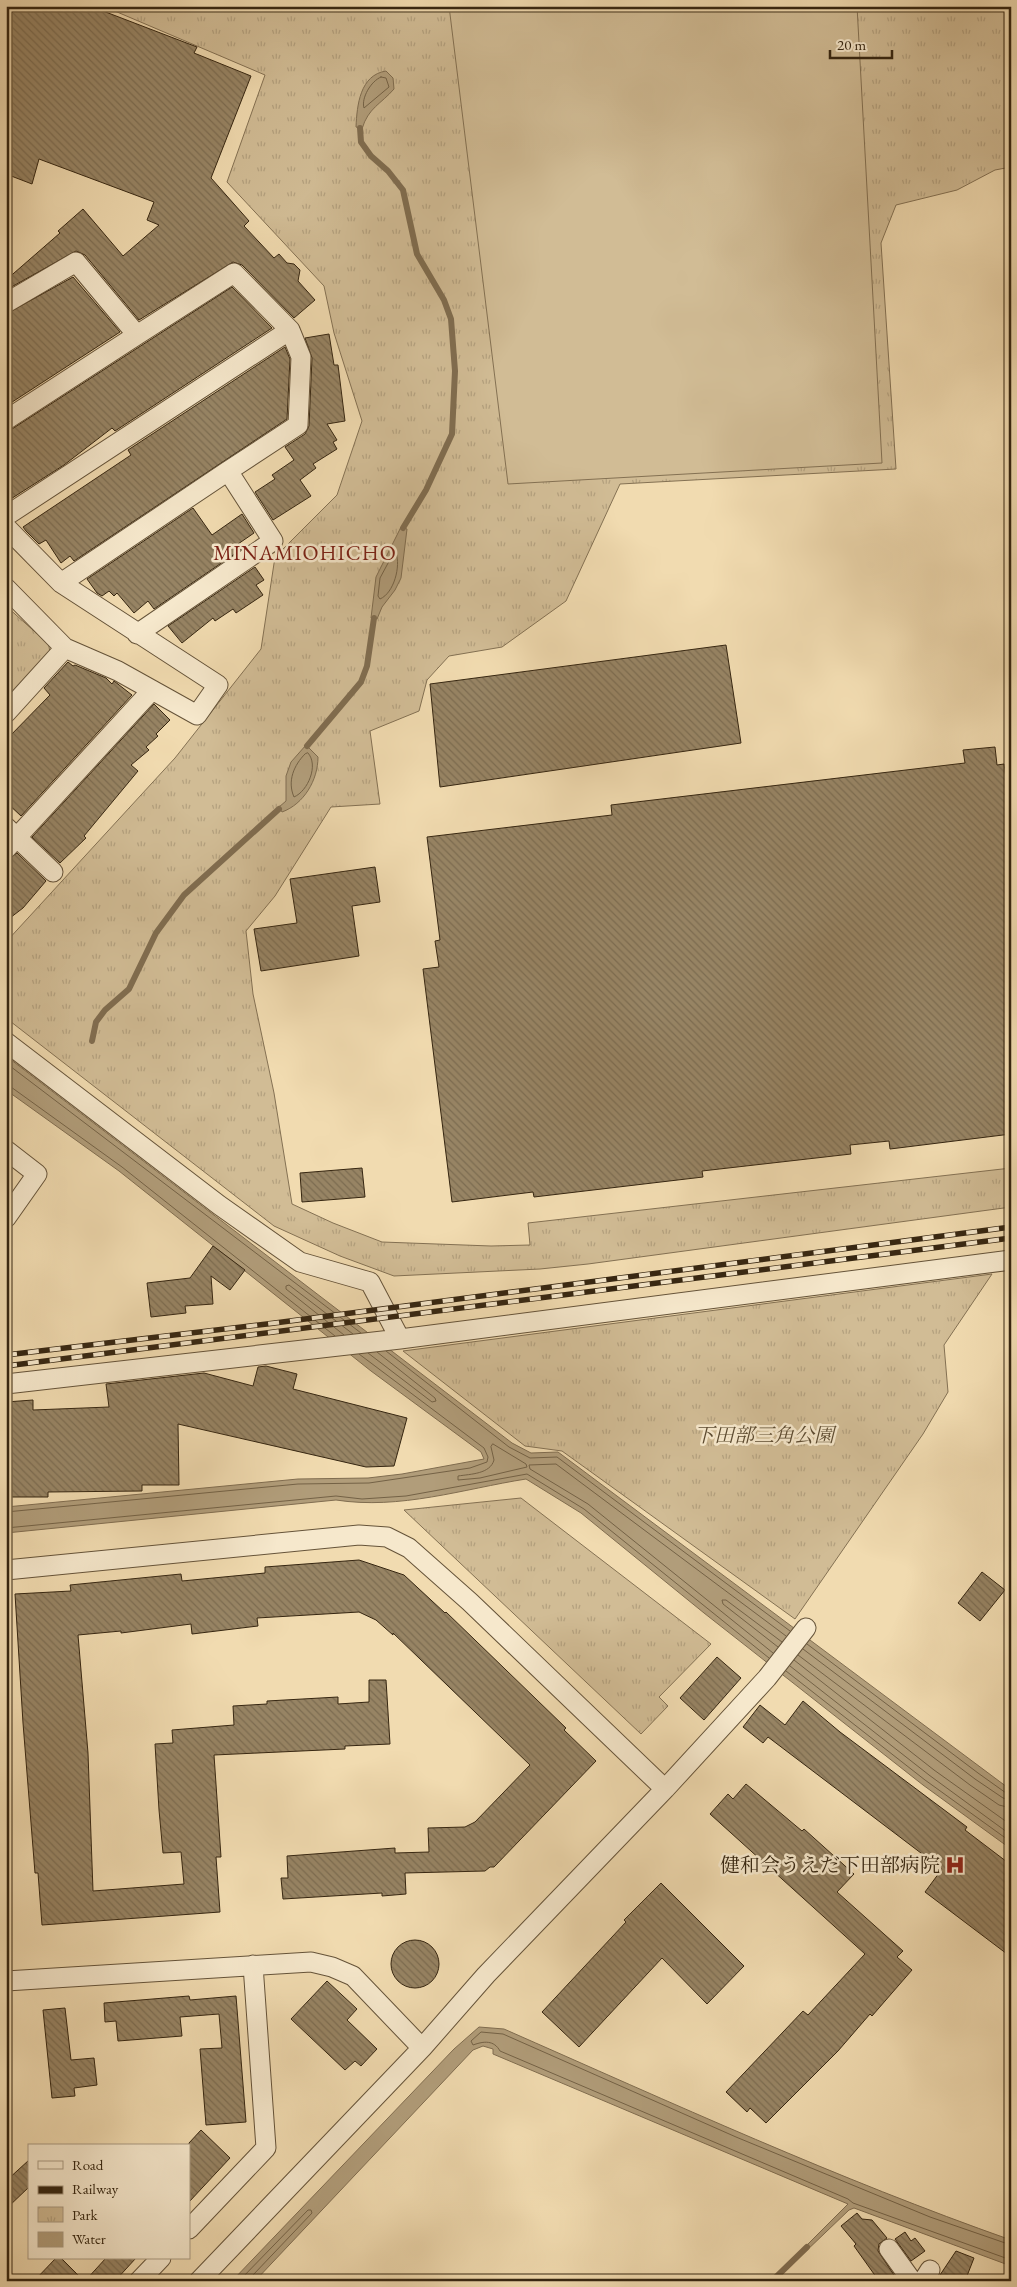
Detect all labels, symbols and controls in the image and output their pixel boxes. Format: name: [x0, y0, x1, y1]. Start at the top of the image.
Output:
scale bar: [830, 28, 892, 60]
text: 20 m: [837, 35, 866, 54]
district label: MINAMIOHICHO: [213, 539, 397, 566]
park label: 下田部三角公園: [694, 1422, 837, 1448]
place label: 健和会うえだ下田部病院: [720, 1852, 940, 1878]
hospital icon: 健和会うえだ下田部病院: [944, 1854, 966, 1876]
legend: [28, 2144, 190, 2260]
text: Road: [72, 2155, 104, 2174]
text: Railway: [72, 2179, 119, 2198]
text: Park: [72, 2205, 99, 2224]
text: Water: [72, 2229, 106, 2248]

